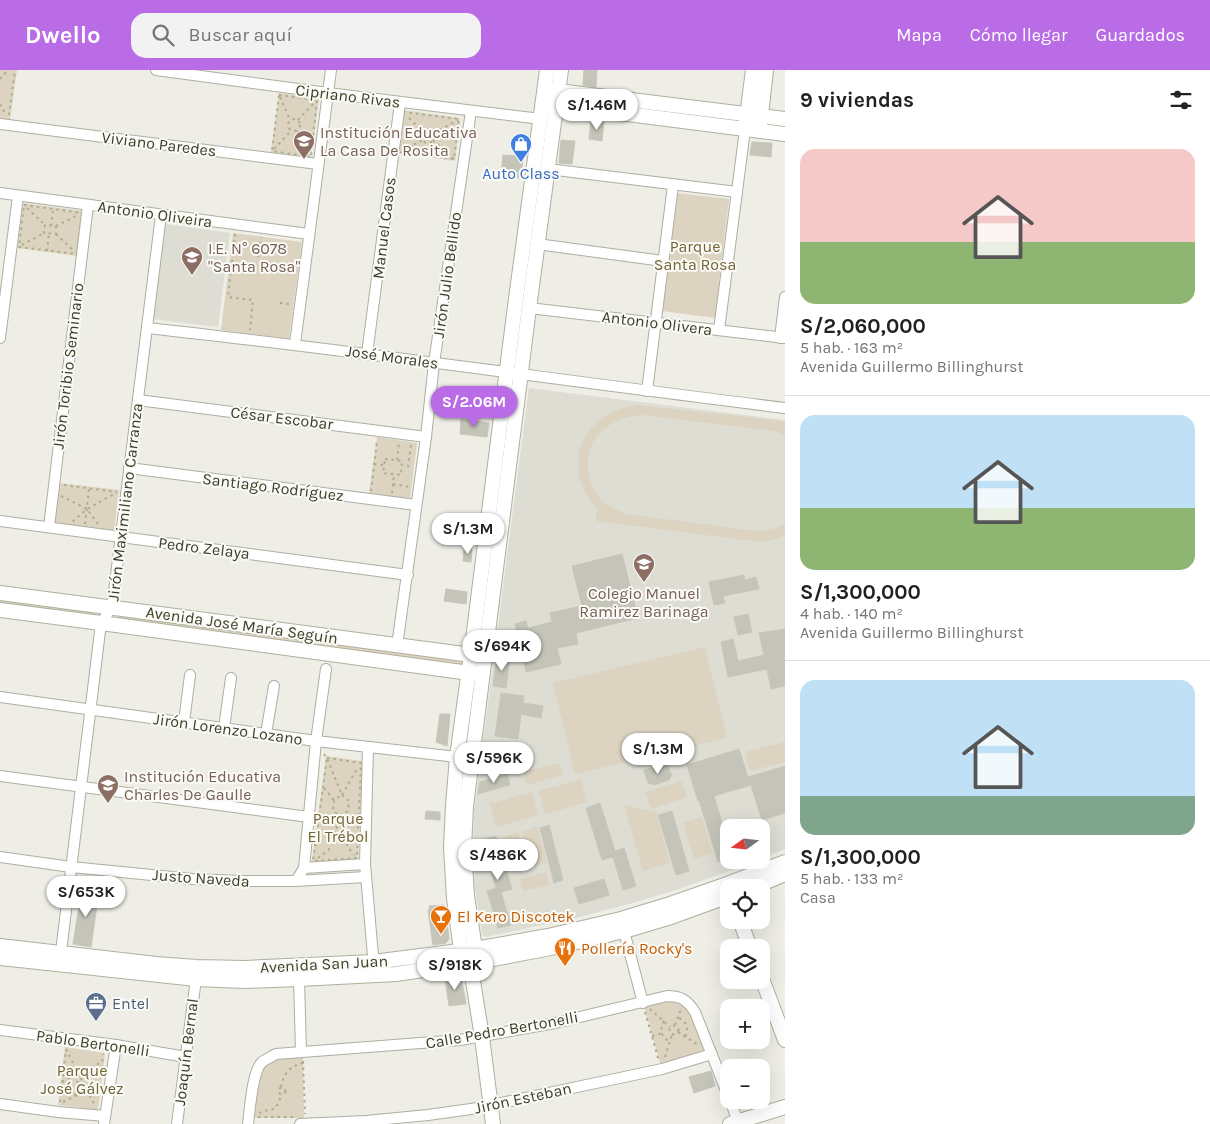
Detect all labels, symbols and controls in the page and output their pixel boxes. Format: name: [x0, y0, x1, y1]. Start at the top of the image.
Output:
search box: [131, 13, 481, 58]
text: Dwello: [25, 21, 101, 49]
icon: search: [149, 21, 177, 49]
text: Buscar aquí: [189, 24, 292, 46]
text: Mapa: [896, 24, 942, 46]
text: Cómo llegar: [970, 24, 1068, 46]
text: Guardados: [1096, 24, 1185, 46]
street label: Cipriano Rivas: [295, 80, 401, 112]
icon: filters: [1167, 86, 1195, 114]
pin: S/1.46M: [551, 88, 643, 131]
text: 9 viviendas: [800, 88, 914, 112]
text: S/1.46M: [567, 95, 627, 114]
place label: Institución Educativa La Casa De Rosita: [320, 123, 477, 160]
street label: Viviano Paredes: [101, 128, 217, 160]
school or university icon: Institución Educativa La Casa De Rosita: [292, 129, 316, 160]
shop icon: Auto Class: [509, 132, 533, 163]
place label: Auto Class: [482, 164, 560, 183]
street label: Manuel Casos: [368, 176, 400, 280]
icon: home: [953, 182, 1043, 272]
street label: Antonio Oliveira: [96, 197, 214, 231]
street label: Jirón Julio Bellido: [429, 211, 465, 339]
park label: Parque Santa Rosa: [654, 237, 736, 274]
place label: I.E. N° 6078 "Santa Rosa": [208, 239, 300, 276]
school or university icon: I.E. N° 6078 "Santa Rosa": [180, 245, 204, 276]
street label: Jirón Toribio Seminario: [48, 282, 88, 450]
street label: Antonio Olivera: [601, 307, 713, 339]
text: S/2,060,000: [800, 314, 926, 338]
text: 5 hab. · 163 m²: [800, 338, 903, 357]
street label: José Morales: [344, 341, 440, 373]
text: Avenida Guillermo Billinghurst: [800, 357, 1024, 376]
pin: S/2.06M: [428, 386, 520, 428]
text: S/2.06M: [442, 392, 506, 411]
street label: Jirón Maximiliano Carranza: [103, 402, 147, 602]
street label: César Escobar: [230, 402, 335, 434]
icon: home: [953, 447, 1043, 537]
street label: Santiago Rodríguez: [201, 469, 345, 505]
pin: S/1.3M: [427, 512, 509, 555]
text: S/1.3M: [443, 519, 493, 538]
street label: Pedro Zelaya: [157, 533, 251, 563]
school or university icon: Colegio Manuel Ramirez Barinaga: [632, 552, 656, 583]
text: S/1,300,000: [800, 580, 921, 604]
place label: Colegio Manuel Ramirez Barinaga: [579, 584, 709, 621]
street label: Avenida José María Seguín: [145, 602, 339, 648]
text: 4 hab. · 140 m²: [800, 604, 903, 623]
text: Avenida Guillermo Billinghurst: [800, 623, 1024, 642]
pin: S/694K: [461, 630, 543, 672]
text: S/694K: [473, 636, 531, 655]
street label: Jirón Lorenzo Lozano: [152, 709, 304, 749]
icon: home: [953, 712, 1043, 802]
pin: S/1.3M: [617, 732, 699, 775]
text: S/1.3M: [633, 739, 683, 758]
pin: S/596K: [453, 742, 535, 784]
text: S/596K: [466, 748, 523, 767]
place label: Institución Educativa Charles De Gaulle: [124, 767, 281, 804]
school or university icon: Institución Educativa Charles De Gaulle: [96, 773, 120, 804]
park label: Parque El Trébol: [308, 809, 368, 846]
north arrow: [720, 819, 770, 869]
map controls: [720, 819, 770, 1109]
pin: S/486K: [457, 838, 539, 881]
text: S/486K: [469, 845, 527, 864]
text: S/1,300,000: [800, 845, 921, 869]
street label: Justo Naveda: [152, 865, 250, 891]
text: 5 hab. · 133 m²: [800, 869, 903, 888]
pin: S/653K: [45, 876, 127, 918]
button: locate: [720, 879, 770, 929]
text: S/653K: [57, 882, 115, 901]
text: Casa: [800, 888, 836, 907]
bar icon: El Kero Discotek: [429, 904, 453, 935]
place label: El Kero Discotek: [457, 907, 575, 926]
restaurant icon: Pollería Rocky's: [553, 936, 577, 967]
place label: Pollería Rocky's: [581, 939, 693, 958]
button: layers: [720, 939, 770, 989]
pin: S/918K: [414, 948, 496, 991]
street label: Avenida San Juan: [260, 951, 388, 977]
text: S/918K: [428, 955, 482, 974]
office icon: Entel: [84, 991, 108, 1022]
place label: Entel: [112, 994, 149, 1013]
street label: Joaquín Bernal: [170, 997, 202, 1107]
button: +: [720, 999, 770, 1049]
street label: Calle Pedro Bertonelli: [424, 1007, 580, 1053]
street label: Pablo Bertonelli: [35, 1026, 151, 1060]
button: −: [720, 1059, 770, 1109]
park label: Parque José Gálvez: [40, 1061, 124, 1098]
street label: Jirón Esteban: [473, 1078, 573, 1118]

